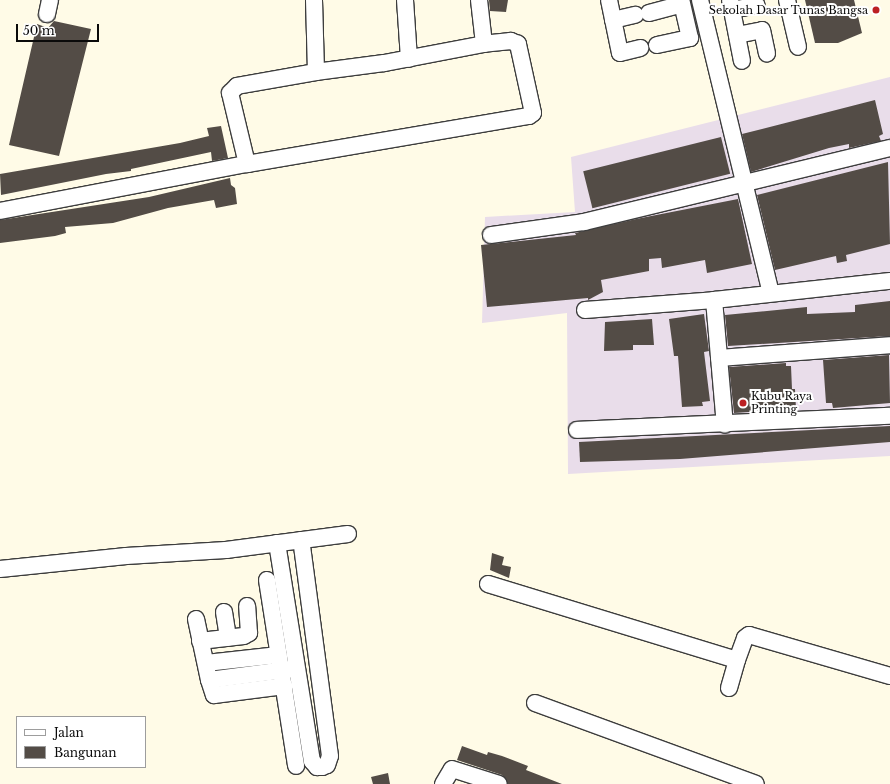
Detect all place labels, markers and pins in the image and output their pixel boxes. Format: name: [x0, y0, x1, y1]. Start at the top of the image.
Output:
place label: Sekolah Dasar Tunas Bangsa: [708, 3, 868, 17]
marker: Sekolah Dasar Tunas Bangsa: [871, 5, 881, 15]
place label: Kubu Raya Printing: [751, 390, 812, 416]
marker: Kubu Raya Printing: [738, 398, 748, 408]

